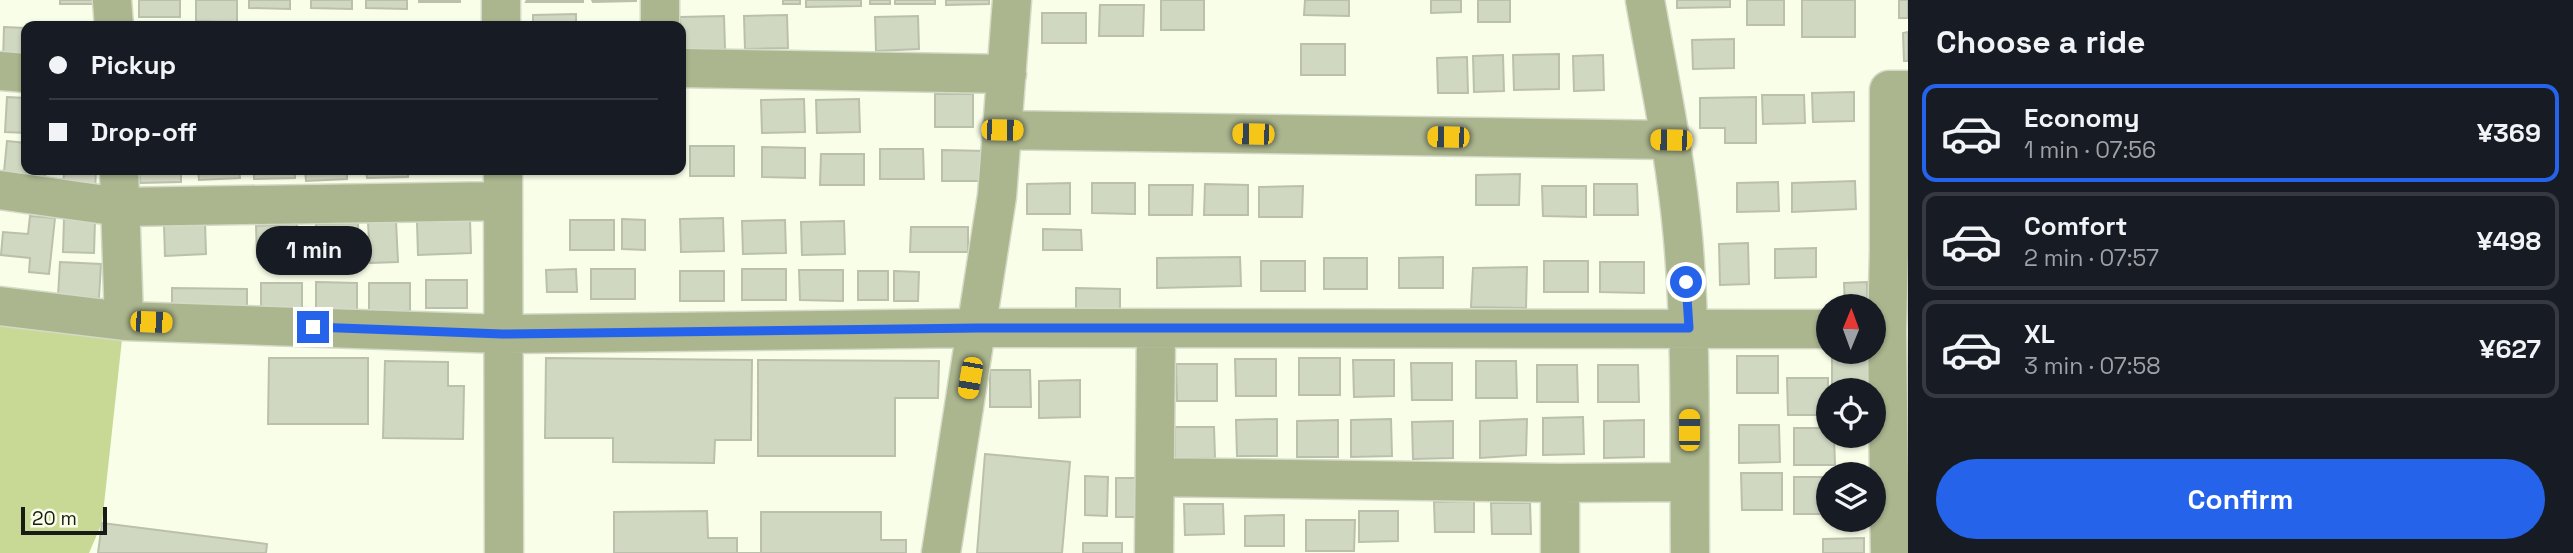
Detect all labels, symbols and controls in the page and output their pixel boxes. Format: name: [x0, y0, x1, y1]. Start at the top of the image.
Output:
text: Choose a ride: [1936, 22, 2146, 62]
text: Pickup: [91, 48, 176, 82]
text: Economy: [2024, 101, 2140, 135]
icon: car: [1940, 102, 2003, 165]
text: Drop-off: [91, 115, 197, 149]
text: ¥369: [2477, 116, 2541, 150]
car: [981, 119, 1024, 141]
car: [1232, 123, 1275, 145]
car: [1427, 126, 1470, 148]
car: [1650, 129, 1693, 151]
text: 1 min · 07:56: [2024, 135, 2156, 165]
text: Comfort: [2024, 209, 2127, 243]
icon: car: [1940, 210, 2003, 273]
text: ¥498: [2477, 224, 2541, 258]
callout: 1 min: [255, 226, 371, 274]
text: 1 min: [286, 235, 342, 265]
text: 2 min · 07:57: [2024, 243, 2159, 273]
route start: [1670, 266, 1702, 298]
north arrow: [1816, 294, 1886, 364]
map controls: [1816, 294, 1886, 532]
car: [130, 311, 173, 333]
route end: [297, 311, 329, 343]
text: XL: [2024, 317, 2055, 351]
icon: car: [1940, 318, 2003, 381]
text: ¥627: [2479, 332, 2541, 366]
text: 3 min · 07:58: [2024, 351, 2161, 381]
car: [957, 355, 984, 401]
button: locate: [1816, 378, 1886, 448]
car: [1679, 409, 1700, 451]
button: Confirm: [1936, 459, 2545, 539]
button: layers: [1816, 462, 1886, 532]
scale bar: [21, 504, 107, 536]
text: 20 m: [32, 506, 77, 531]

